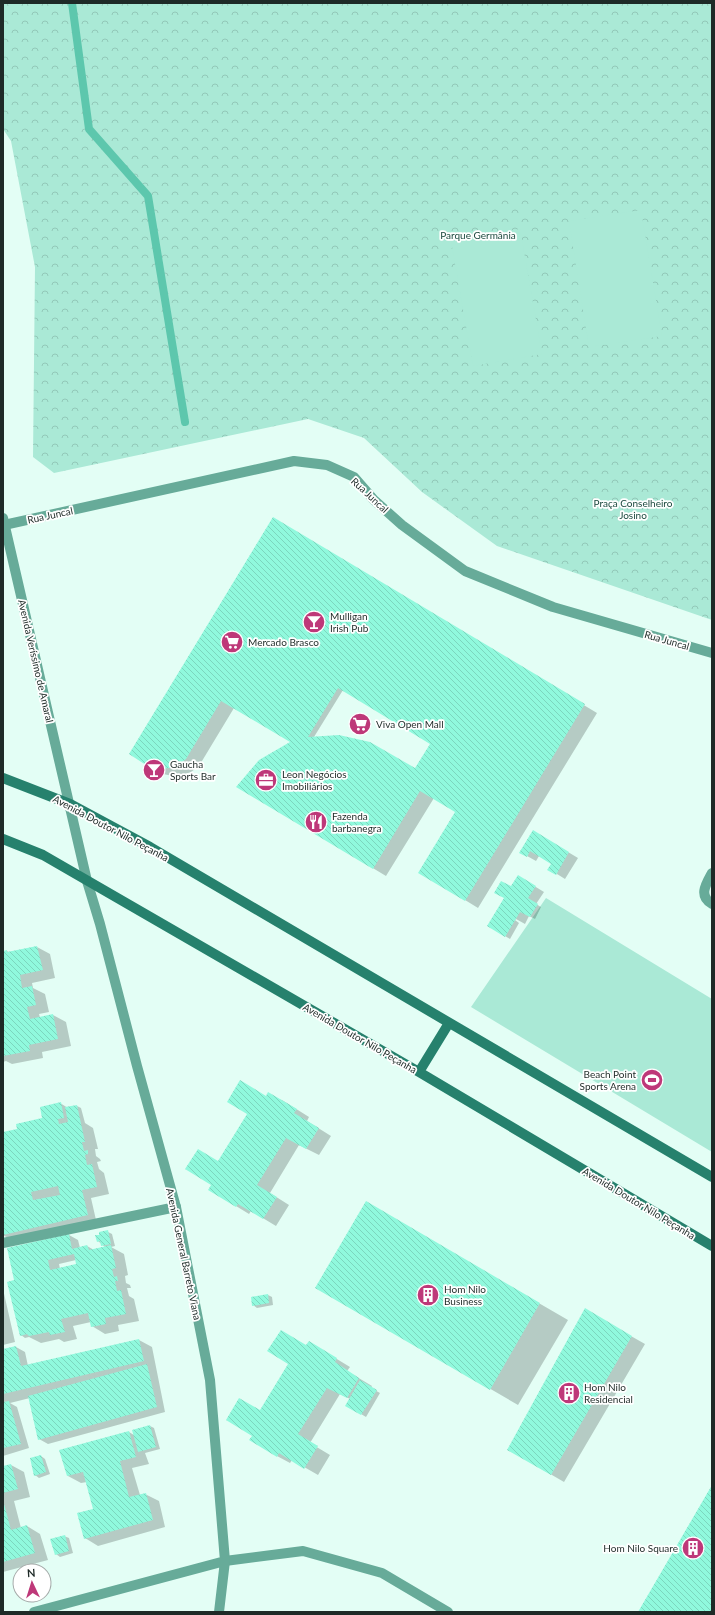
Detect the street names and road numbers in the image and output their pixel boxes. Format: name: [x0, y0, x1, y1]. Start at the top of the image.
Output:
street label: Rua Juncal: [349, 475, 391, 515]
street label: Rua Juncal: [26, 504, 74, 526]
street label: Avenida Veríssimo de Amaral: [16, 598, 56, 724]
street label: Rua Juncal: [643, 628, 691, 652]
street label: Avenida Doutor Nilo Peçanha: [51, 792, 171, 864]
street label: Avenida Doutor Nilo Peçanha: [301, 1000, 419, 1076]
street label: Avenida Doutor Nilo Peçanha: [581, 1165, 698, 1241]
street label: Avenida General Barreto Viana: [164, 1187, 204, 1321]

